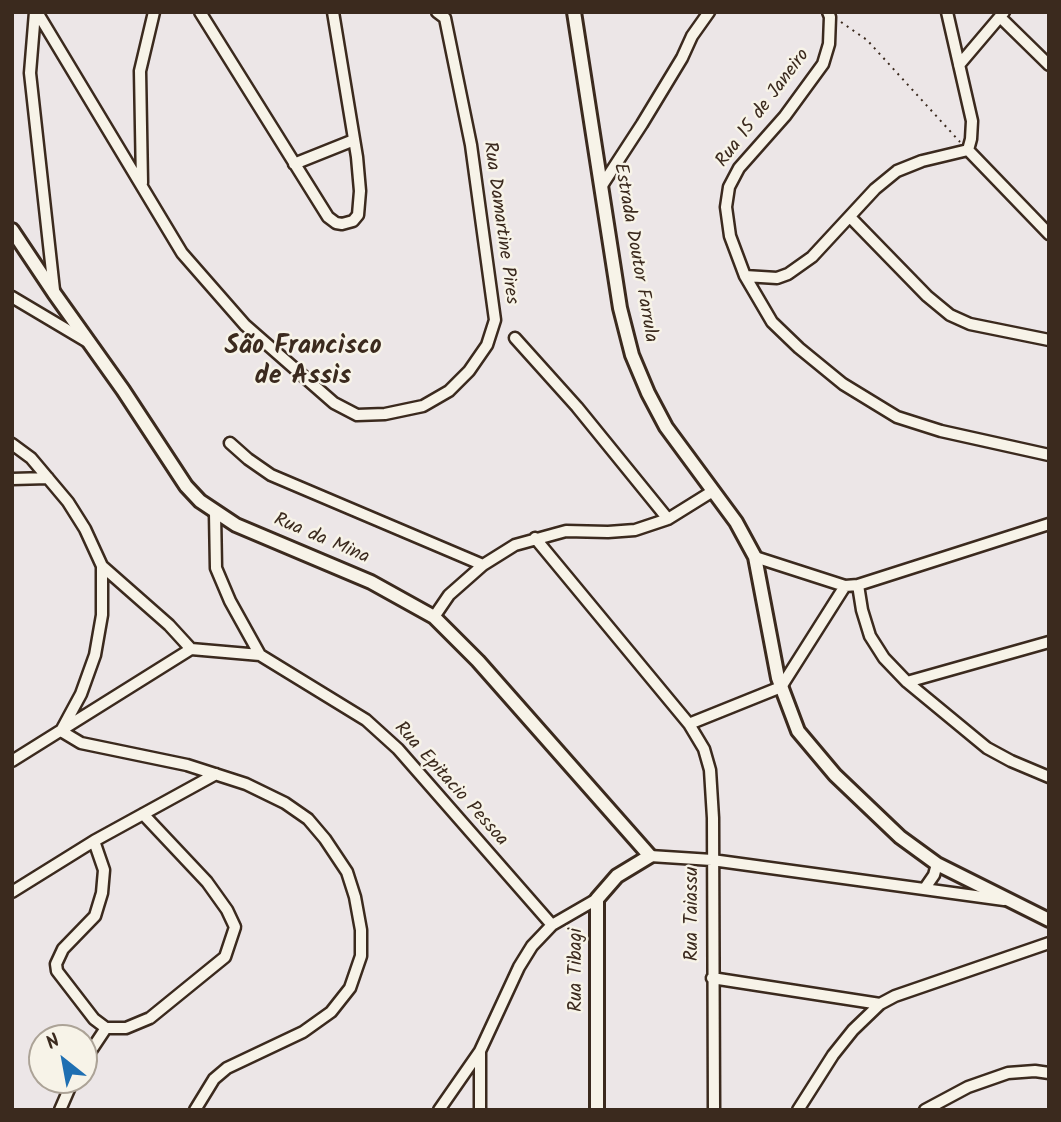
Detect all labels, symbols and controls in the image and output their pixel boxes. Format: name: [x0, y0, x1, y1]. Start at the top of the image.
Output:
street label: Rua 15 de Janeiro: [712, 45, 816, 173]
street label: Rua Damartine Pires: [476, 140, 522, 306]
street label: Estrada Doutor Farrula: [607, 162, 661, 344]
district label: São Francisco de Assis: [224, 333, 382, 394]
street label: Rua da Mina: [270, 510, 372, 570]
street label: Rua Epitacio Pessoa: [388, 718, 512, 852]
street label: Rua Taiassu: [683, 867, 705, 961]
street label: Rua Tibagi: [567, 928, 589, 1012]
north arrow: [28, 1024, 98, 1094]
text: N: [40, 1027, 66, 1059]

